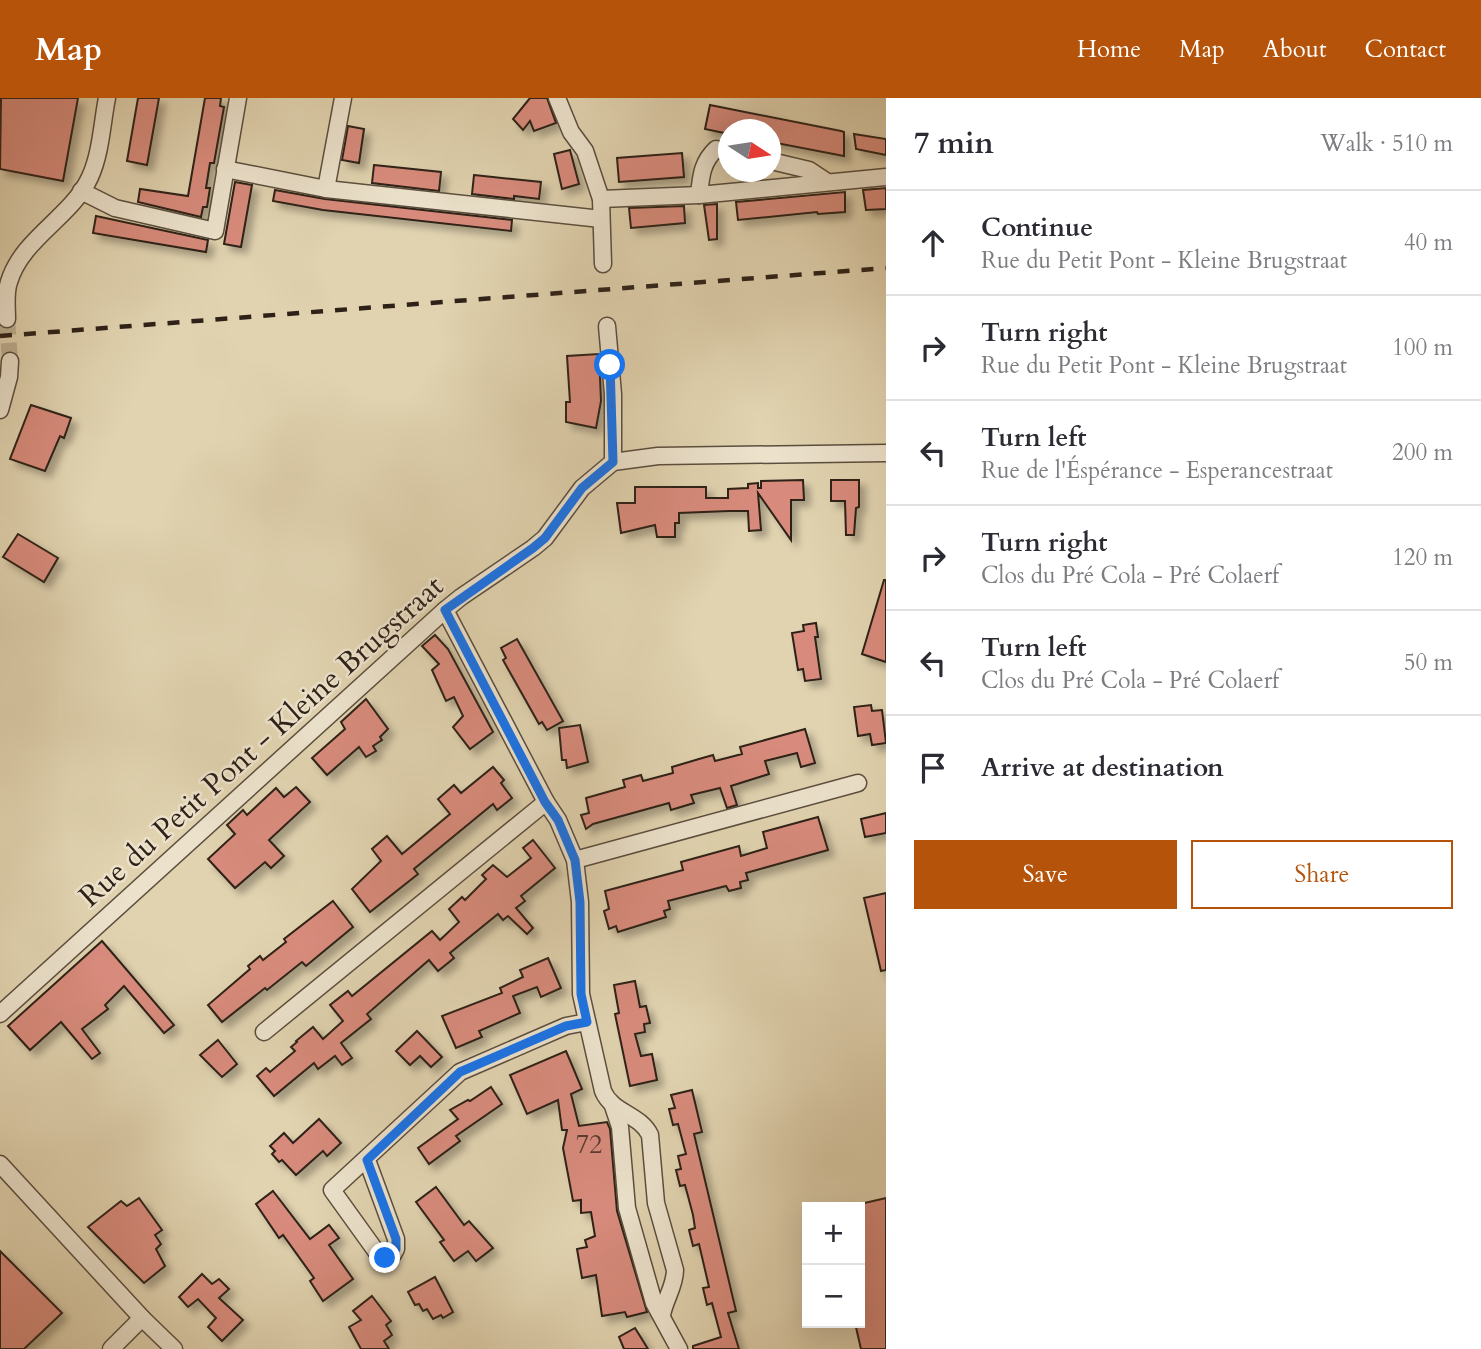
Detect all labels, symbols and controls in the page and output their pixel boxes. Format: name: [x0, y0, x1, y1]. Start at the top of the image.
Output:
text: Map: [35, 27, 102, 72]
text: Home: [1077, 33, 1141, 66]
text: Map: [1179, 33, 1225, 66]
text: About: [1263, 33, 1327, 66]
text: Contact: [1365, 33, 1446, 66]
north arrow: [718, 119, 781, 182]
text: 7 min: [914, 123, 994, 164]
text: Walk · 510 m: [1320, 128, 1453, 159]
text: Continue: [981, 210, 1093, 245]
icon: ahead: [914, 224, 952, 262]
text: 40 m: [1404, 227, 1453, 258]
text: Rue du Petit Pont - Kleine Brugstraat: [981, 245, 1347, 276]
text: Turn right: [981, 315, 1108, 350]
icon: right: [914, 329, 952, 367]
text: 100 m: [1392, 332, 1453, 363]
route start: [594, 349, 625, 380]
text: Rue du Petit Pont - Kleine Brugstraat: [981, 350, 1347, 381]
text: Turn left: [981, 420, 1086, 455]
icon: left: [914, 434, 952, 472]
text: 200 m: [1392, 437, 1453, 468]
text: Rue de l'Éspérance - Esperancestraat: [981, 455, 1333, 486]
text: Turn right: [981, 525, 1108, 560]
icon: right: [914, 539, 952, 577]
text: 120 m: [1392, 542, 1453, 573]
text: Clos du Pré Cola - Pré Colaerf: [981, 560, 1279, 591]
street label: Rue du Petit Pont - Kleine Brugstraat: [70, 566, 453, 916]
text: Turn left: [981, 630, 1086, 665]
icon: left: [914, 644, 952, 682]
text: 50 m: [1404, 647, 1453, 678]
text: Clos du Pré Cola - Pré Colaerf: [981, 665, 1279, 696]
icon: arrive: [914, 749, 952, 787]
text: Arrive at destination: [981, 750, 1224, 785]
button: Save: [914, 840, 1177, 909]
button: Share: [1191, 840, 1453, 909]
house number: 72: [576, 1127, 602, 1162]
map controls: [802, 1202, 865, 1328]
button: +: [802, 1202, 865, 1265]
route end: [369, 1242, 400, 1273]
button: −: [802, 1265, 865, 1328]

